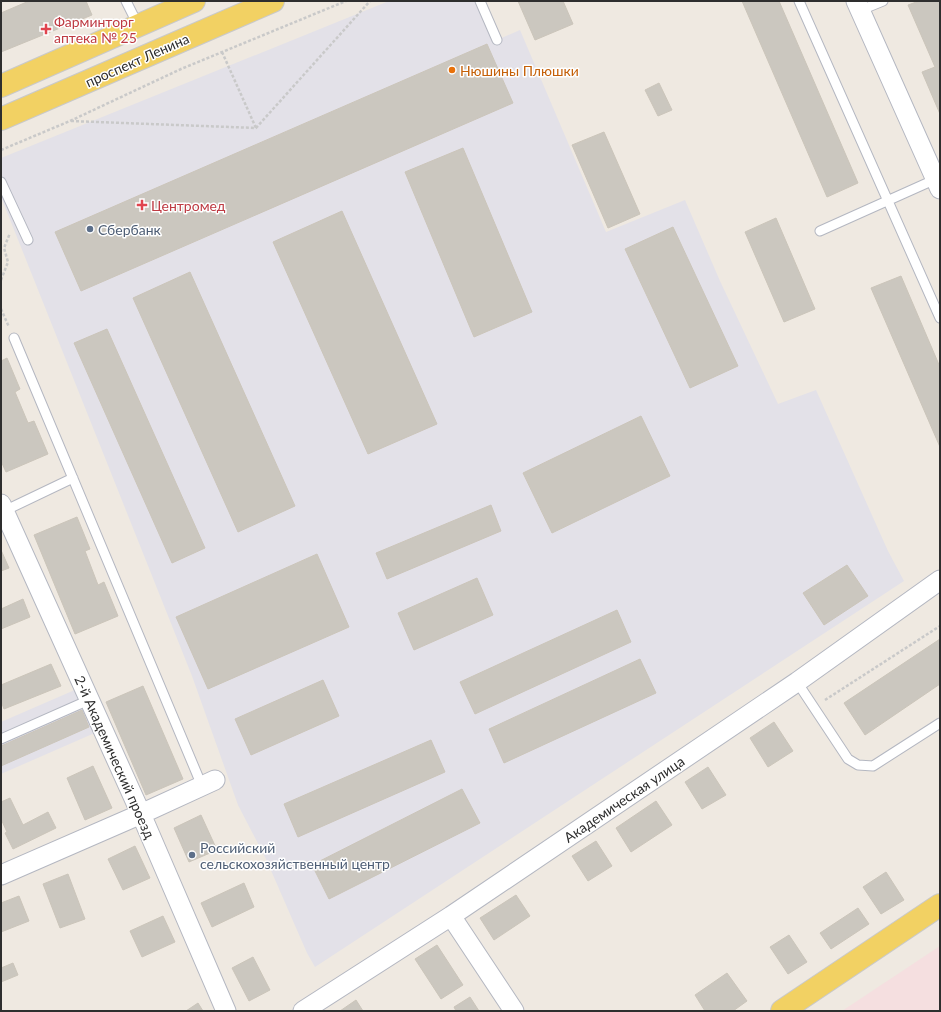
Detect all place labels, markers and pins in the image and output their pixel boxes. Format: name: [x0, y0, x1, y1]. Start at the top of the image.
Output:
place label: Фарминторг аптека № 25: [54, 13, 137, 46]
marker: Фарминторг аптека № 25: [41, 24, 51, 34]
place label: Нюшины Плюшки: [460, 62, 579, 79]
marker: Нюшины Плюшки: [447, 65, 457, 75]
place label: Центромед: [151, 197, 226, 214]
marker: Центромед: [136, 199, 148, 211]
place label: Сбербанк: [98, 221, 162, 238]
marker: Сбербанк: [85, 224, 95, 234]
place label: Российский сельскохозяйственный центр: [200, 839, 390, 872]
marker: Российский сельскохозяйственный центр: [187, 850, 197, 860]

